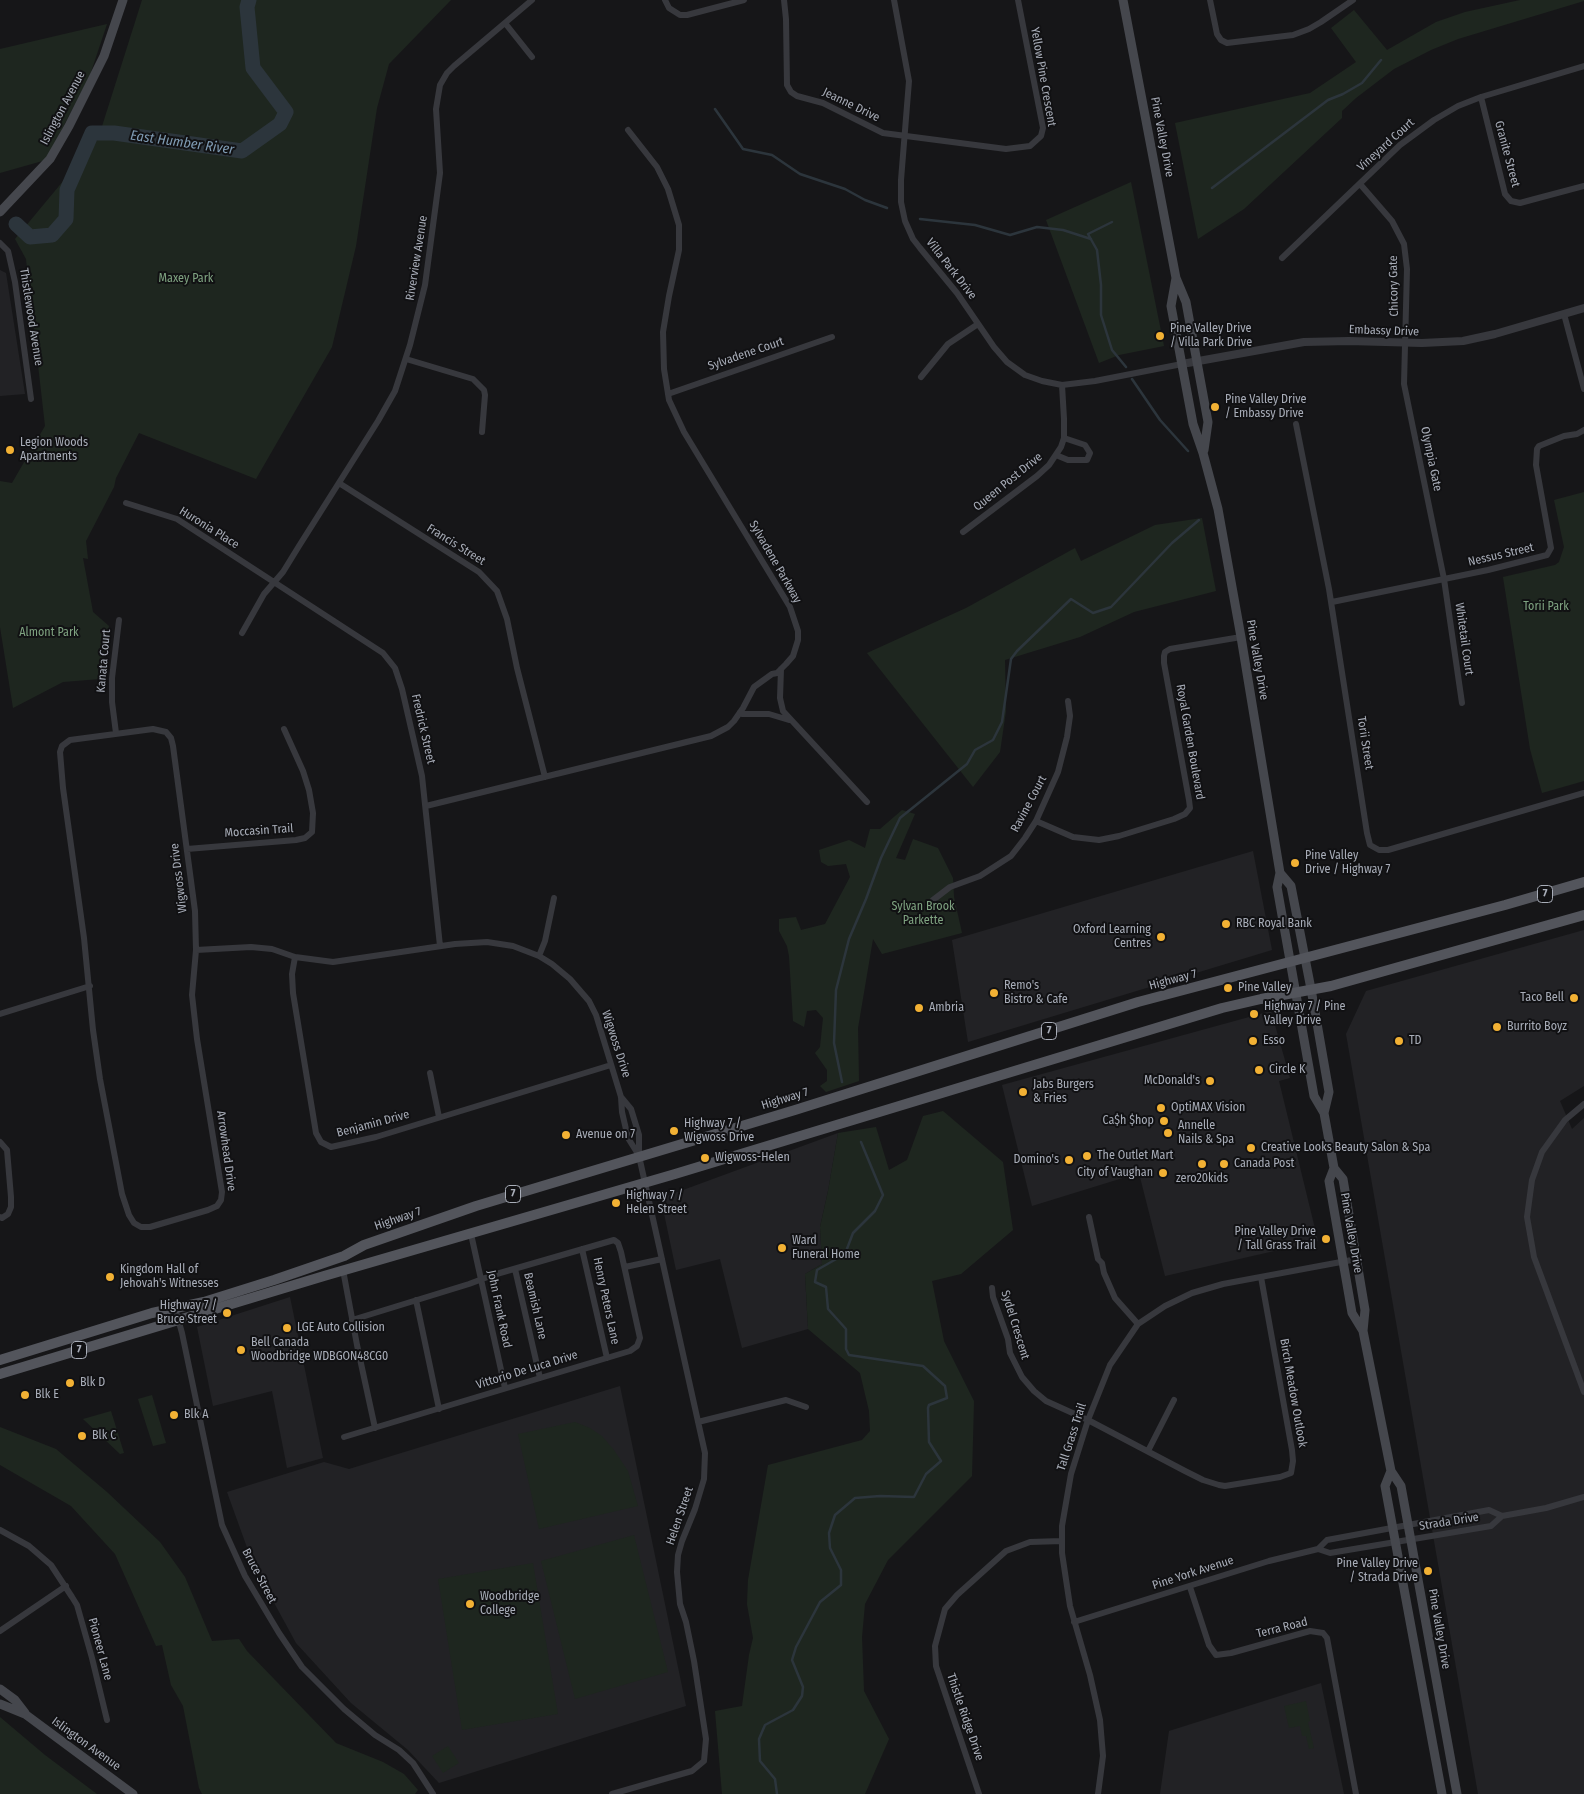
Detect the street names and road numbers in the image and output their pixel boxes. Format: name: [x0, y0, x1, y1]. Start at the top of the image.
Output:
street label: Yellow Pine Crescent: [1027, 26, 1059, 128]
street label: Islington Avenue: [37, 69, 89, 147]
street label: Jeanne Drive: [820, 85, 882, 125]
street label: Pine Valley Drive: [1147, 96, 1177, 178]
street label: Vineyard Court: [1354, 116, 1418, 174]
street label: Granite Street: [1491, 119, 1523, 189]
street label: Riverview Avenue: [403, 214, 431, 302]
street label: Villa Park Drive: [923, 236, 979, 302]
street label: Chicory Gate: [1386, 255, 1402, 317]
street label: Thistlewood Avenue: [16, 267, 46, 367]
street label: Embassy Drive: [1349, 323, 1419, 339]
street label: Sylvadene Court: [706, 334, 786, 374]
street label: Olympia Gate: [1417, 425, 1445, 493]
street label: Queen Post Drive: [971, 450, 1045, 514]
street label: Huronia Place: [176, 504, 242, 552]
street label: Sylvadene Parkway: [746, 518, 804, 606]
street label: Francis Street: [424, 521, 488, 569]
street label: Nessus Street: [1467, 540, 1535, 570]
street label: Whitetail Court: [1452, 602, 1476, 676]
street label: Pine Valley Drive: [1243, 619, 1271, 701]
street label: Kanata Court: [94, 629, 114, 693]
street label: Royal Garden Boulevard: [1173, 683, 1207, 801]
street label: Fredrick Street: [408, 693, 438, 765]
street label: Torii Street: [1354, 715, 1376, 771]
street label: Ravine Court: [1008, 773, 1050, 835]
street label: Moccasin Trail: [224, 821, 294, 841]
street label: Wigwoss Drive: [168, 842, 190, 914]
road number: 7: [1538, 886, 1552, 902]
street label: Highway 7: [1148, 967, 1198, 993]
street label: Wigwoss Drive: [598, 1008, 634, 1080]
road number: 7: [1042, 1022, 1056, 1040]
street label: Highway 7: [760, 1085, 810, 1113]
street label: Benjamin Drive: [335, 1107, 411, 1141]
street label: Arrowhead Drive: [213, 1110, 239, 1192]
road number: 7: [506, 1186, 520, 1202]
street label: Pine Valley Drive: [1337, 1192, 1365, 1274]
street label: Highway 7: [373, 1204, 423, 1234]
street label: Henry Peters Lane: [590, 1256, 622, 1346]
street label: John Frank Road: [484, 1269, 514, 1349]
street label: Beamish Lane: [520, 1271, 550, 1341]
street label: Sydel Crescent: [998, 1289, 1032, 1361]
street label: Birch Meadow Outlook: [1276, 1337, 1310, 1449]
road number: 7: [72, 1342, 86, 1358]
street label: Vittorio De Luca Drive: [474, 1348, 580, 1392]
street label: Tall Grass Trail: [1054, 1401, 1090, 1473]
street label: Helen Street: [663, 1485, 697, 1547]
street label: Strada Drive: [1418, 1510, 1480, 1534]
street label: Bruce Street: [239, 1546, 279, 1606]
street label: Pine York Avenue: [1151, 1553, 1235, 1593]
street label: Pine Valley Drive: [1425, 1588, 1453, 1670]
street label: Terra Road: [1255, 1615, 1309, 1641]
street label: Pioneer Lane: [85, 1616, 115, 1682]
street label: Thistle Ridge Drive: [943, 1672, 987, 1762]
street label: Islington Avenue: [49, 1714, 123, 1774]

